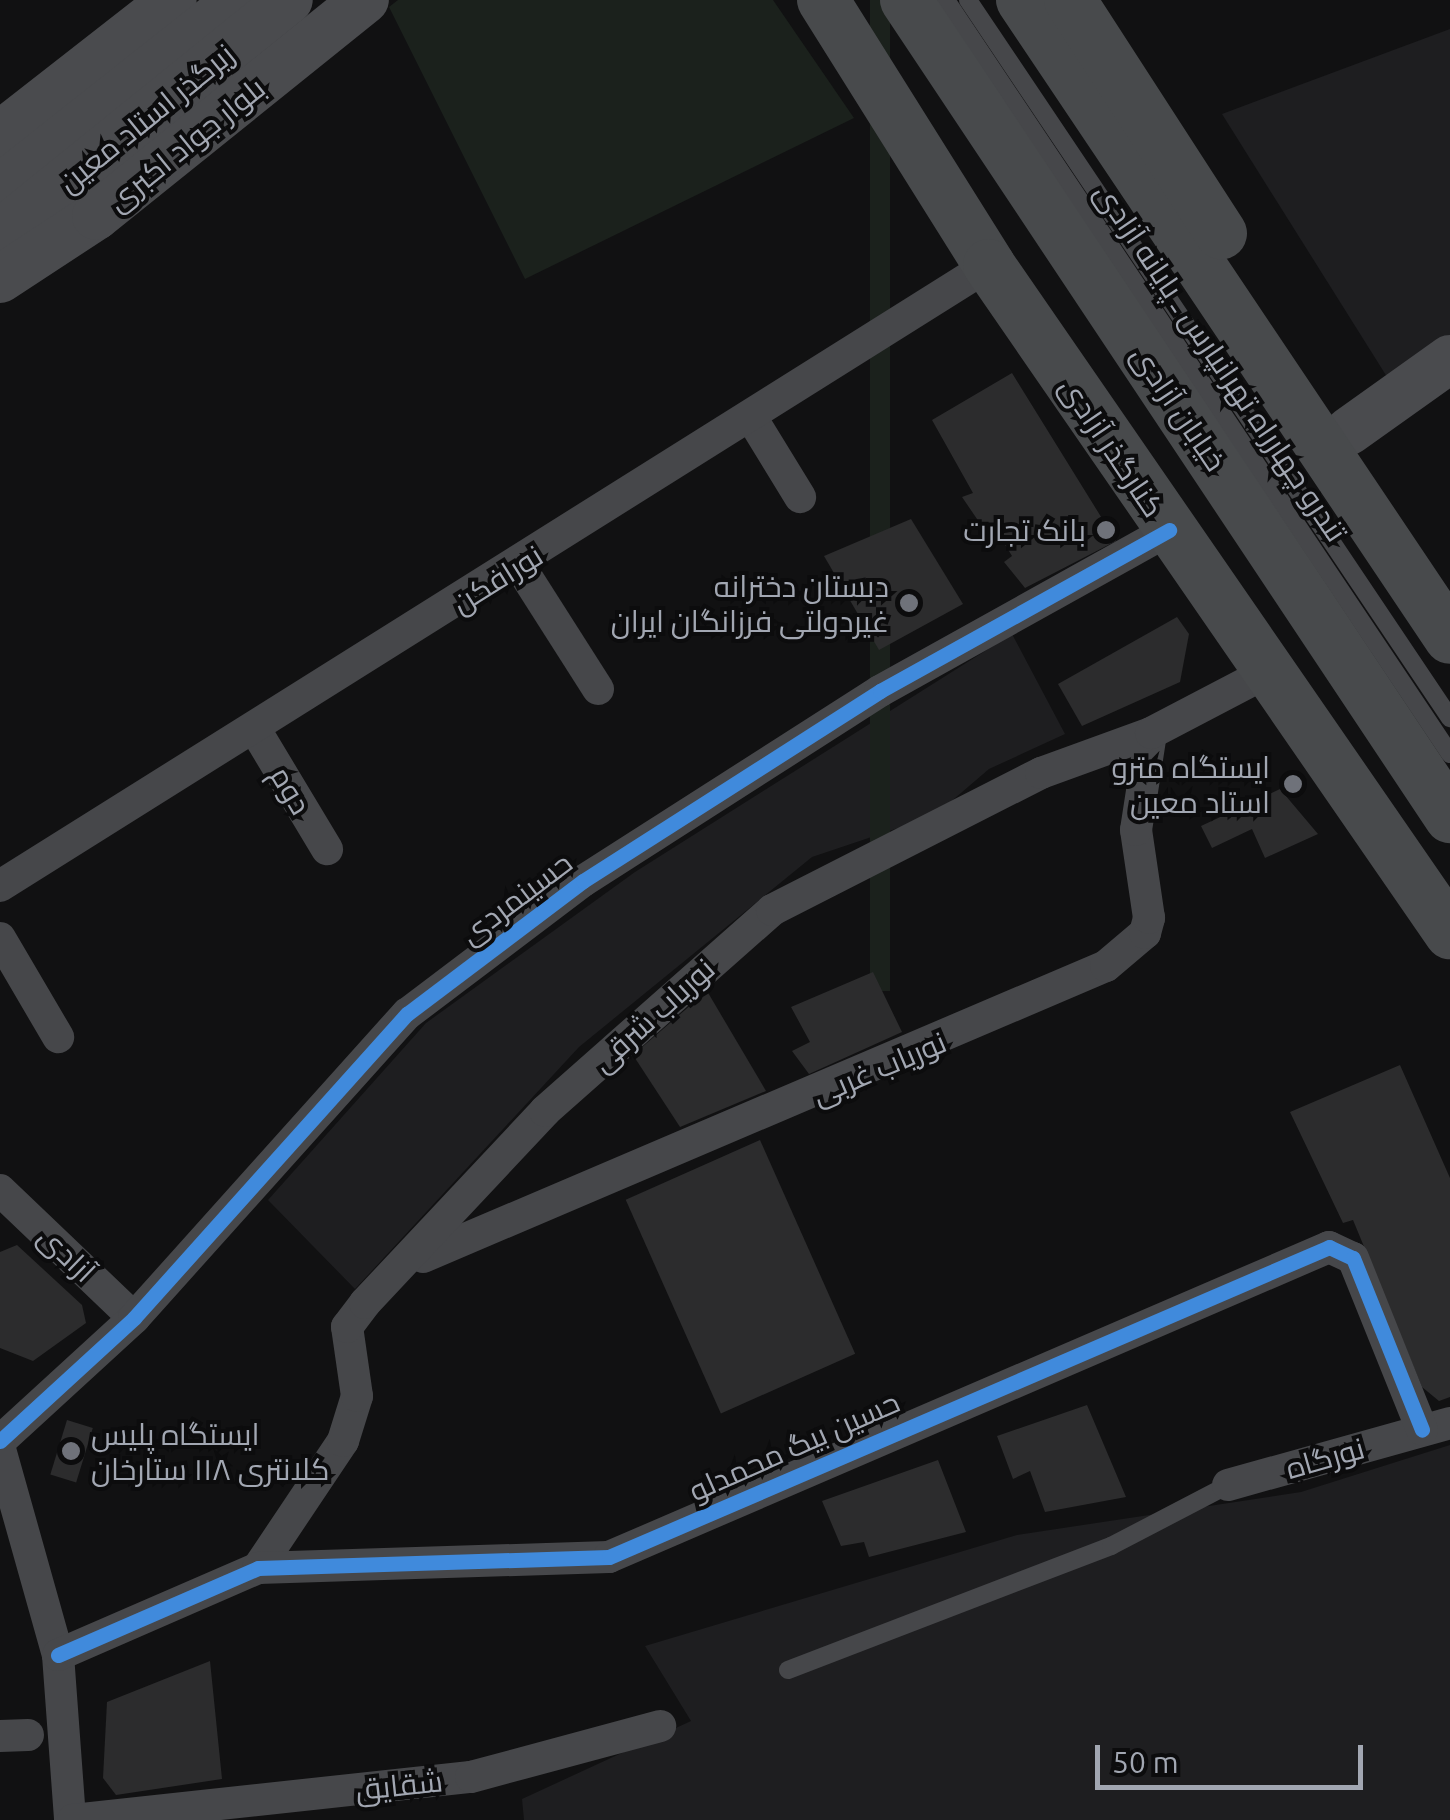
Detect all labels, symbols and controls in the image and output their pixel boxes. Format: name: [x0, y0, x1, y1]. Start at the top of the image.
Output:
street label: زیرگذر استاد معین: [51, 36, 241, 200]
street label: بلوار جواد اکبری: [100, 69, 272, 219]
street label: تندرو چهارراه تهرانپارس ـ پایانه آزادی: [1087, 176, 1355, 548]
street label: خیابان آزادی: [1124, 338, 1234, 478]
street label: کنارگذر آزادی: [1052, 370, 1172, 524]
place label: بانک تجارت: [963, 512, 1086, 548]
marker: بانک تجارت: [1095, 519, 1117, 541]
street label: نورافکن: [445, 537, 549, 621]
place label: دبستان دخترانه غیردولتی فرزانگان ايران: [611, 568, 889, 638]
marker: دبستان دخترانه غیردولتی فرزانگان ايران: [898, 592, 920, 614]
place label: ایستگاه مترو استاد معین: [1111, 749, 1270, 820]
street label: دوم: [263, 759, 319, 821]
marker: ایستگاه مترو استاد معین: [1280, 771, 1306, 797]
street label: حسینمردی: [453, 844, 579, 952]
street label: نوریاب شرقی: [584, 951, 722, 1079]
street label: نوریاب غربی: [807, 1024, 951, 1112]
street label: آزادی: [31, 1218, 103, 1290]
street label: حسین بیگ محمدلو: [683, 1383, 905, 1509]
place label: ایستگاه پلیس کلانتری ۱۱۸ ستارخان: [91, 1416, 329, 1486]
street label: نورگاه: [1282, 1430, 1368, 1486]
marker: ایستگاه پلیس کلانتری ۱۱۸ ستارخان: [60, 1440, 82, 1462]
scale bar: [1100, 1725, 1368, 1787]
text: 50 m: [1112, 1745, 1179, 1779]
street label: شقایق: [354, 1763, 444, 1807]

